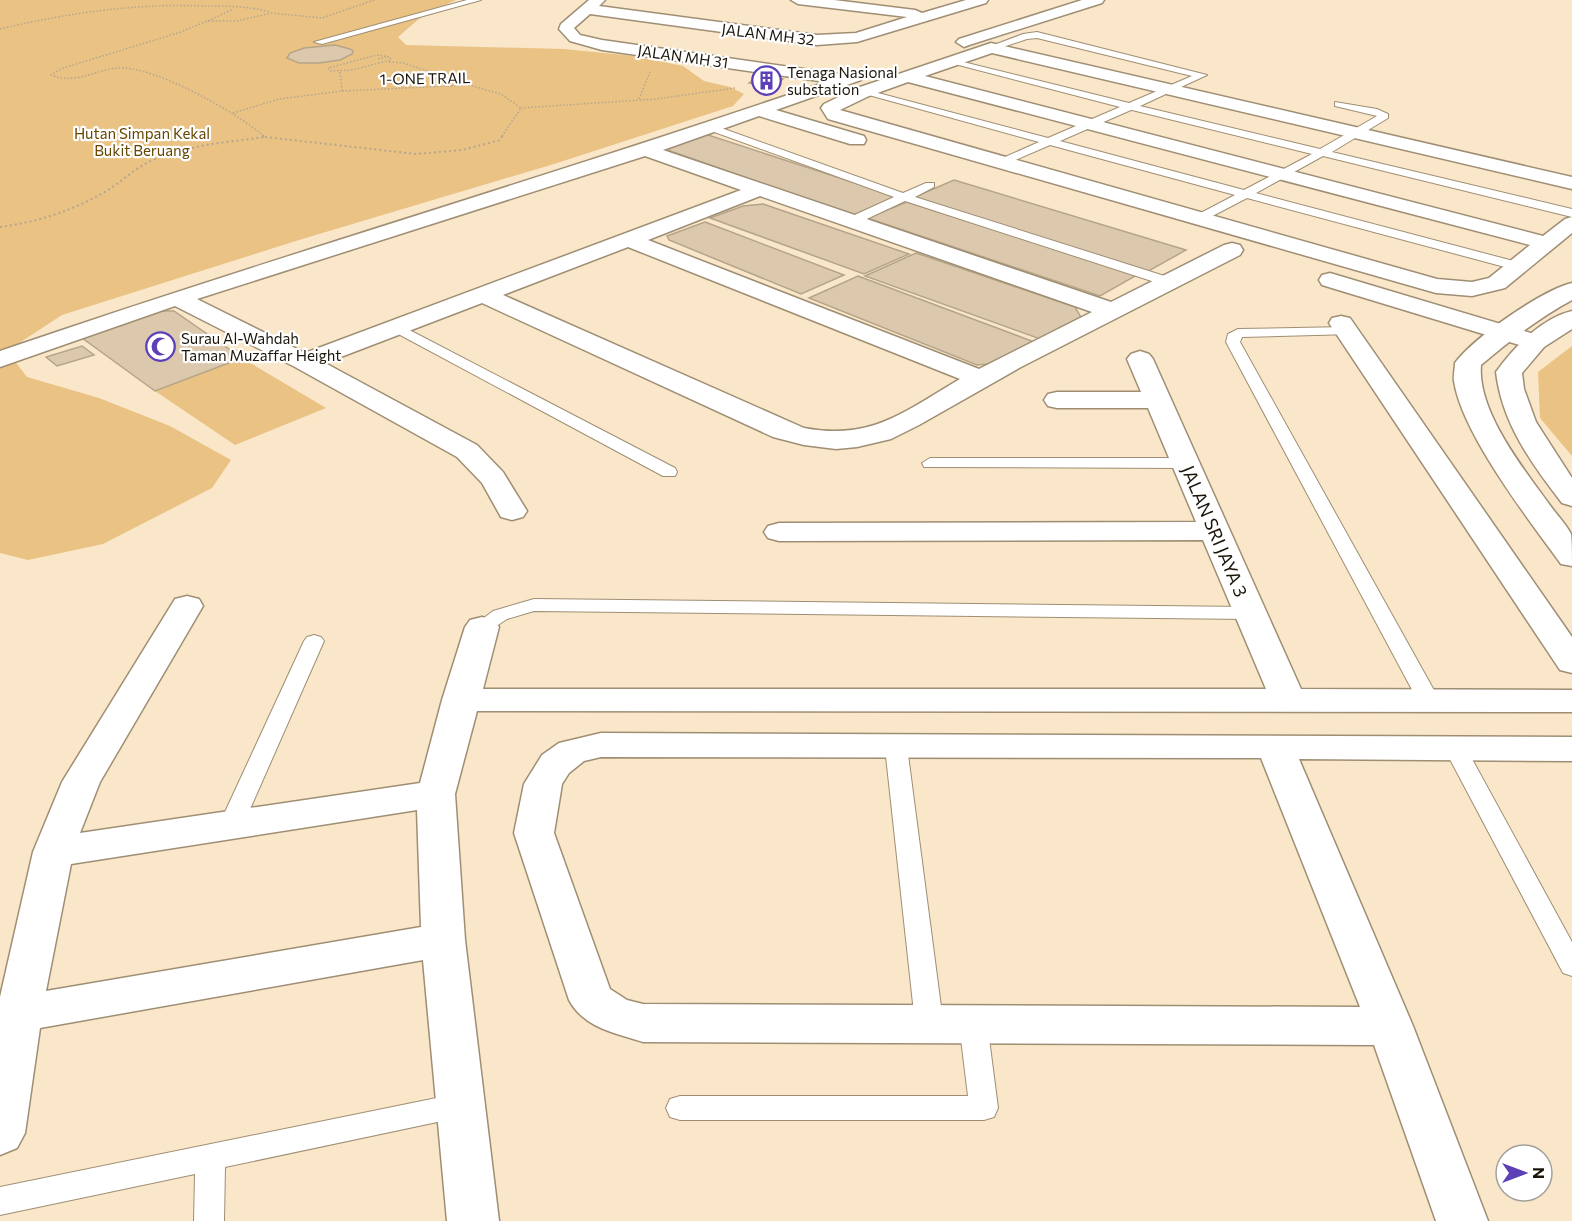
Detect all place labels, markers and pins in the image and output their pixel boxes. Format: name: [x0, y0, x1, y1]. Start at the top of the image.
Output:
place label: Tenaga Nasional substation: [787, 63, 898, 98]
building icon: Tenaga Nasional substation: [750, 65, 782, 97]
place label: Surau Al-Wahdah Taman Muzaffar Height: [181, 329, 342, 364]
mosque icon: Surau Al-Wahdah Taman Muzaffar Height: [144, 331, 176, 363]

